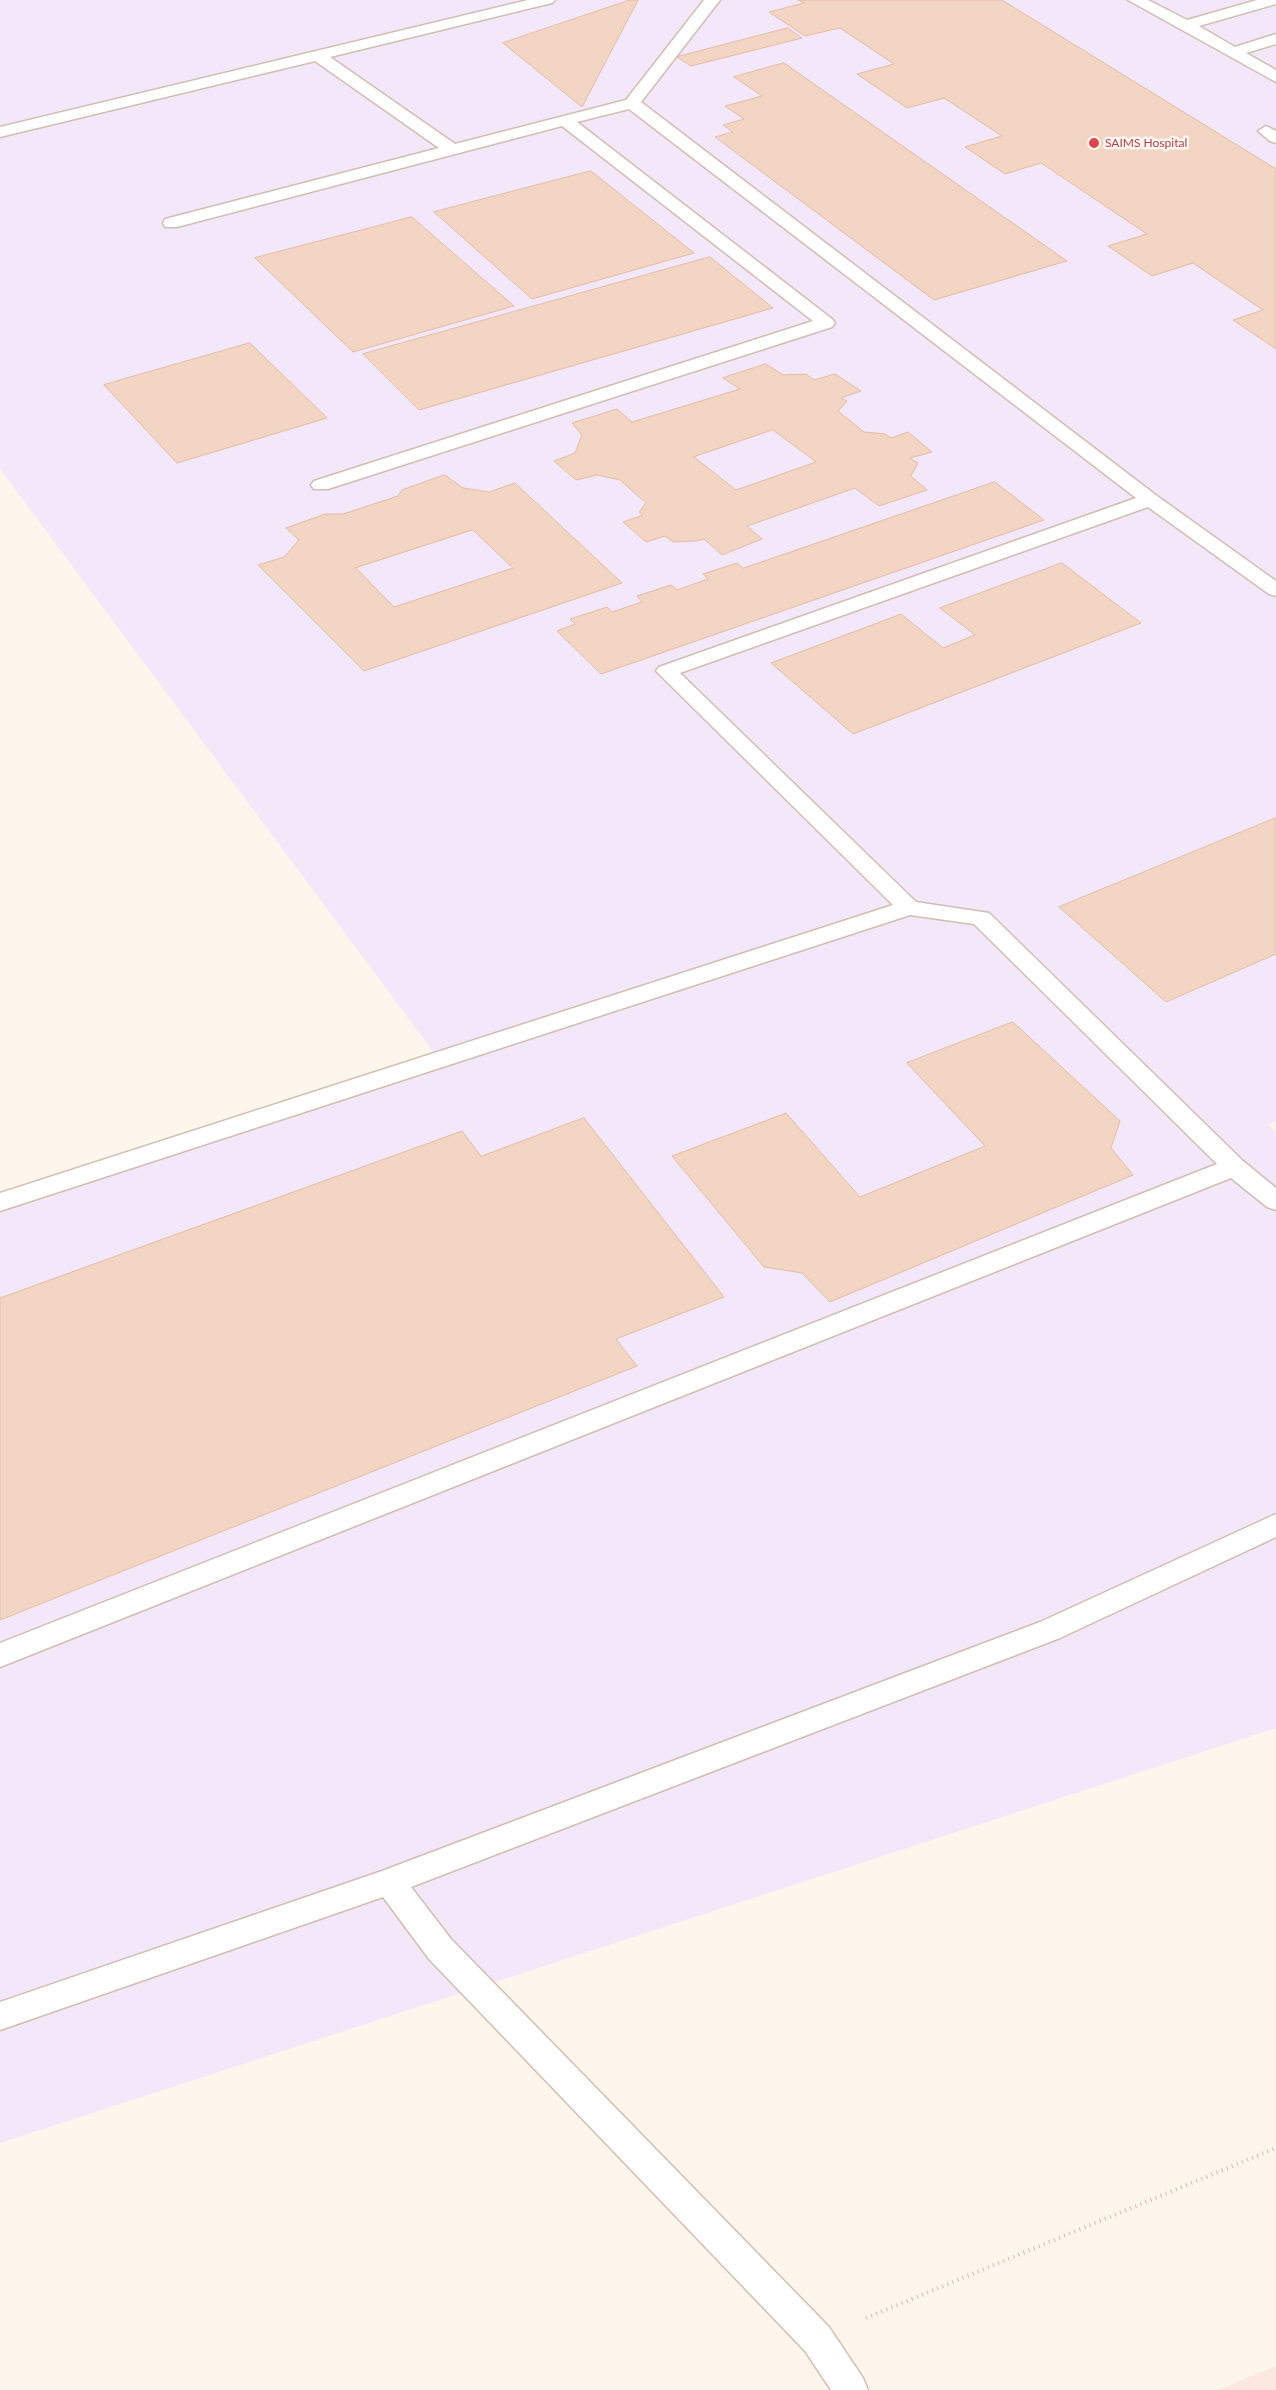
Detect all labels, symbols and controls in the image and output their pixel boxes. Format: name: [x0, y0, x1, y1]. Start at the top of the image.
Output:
marker: SAIMS Hospital: [1087, 136, 1101, 150]
place label: SAIMS Hospital: [1105, 136, 1187, 150]

